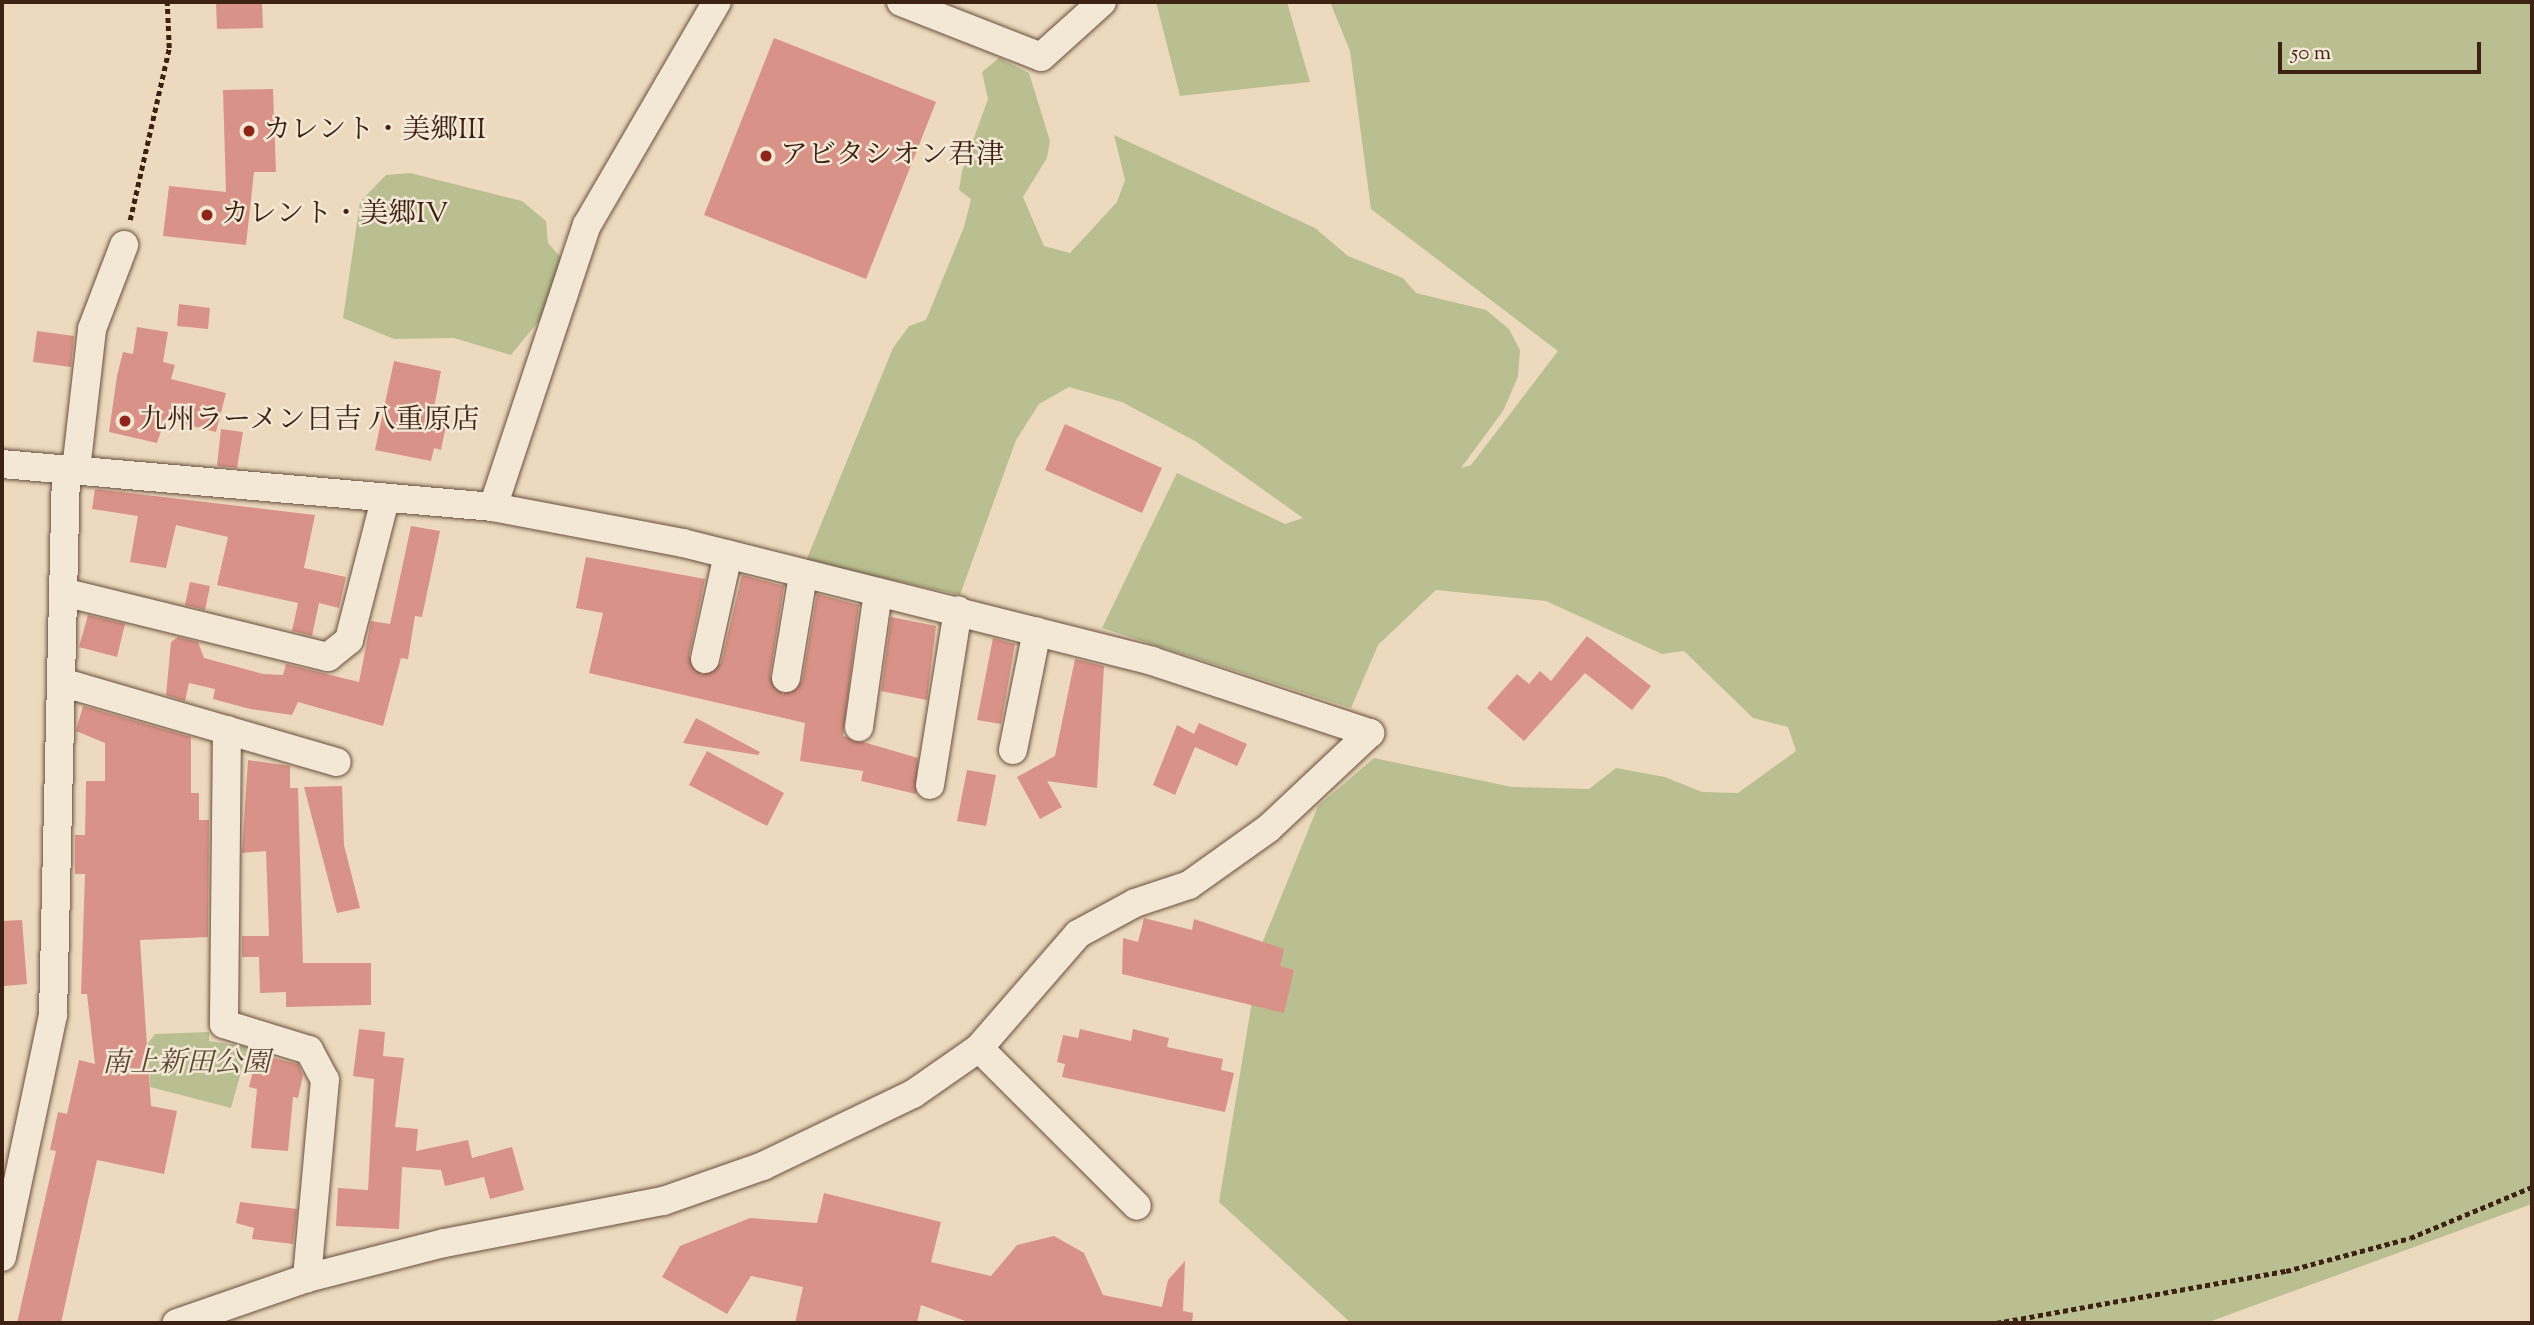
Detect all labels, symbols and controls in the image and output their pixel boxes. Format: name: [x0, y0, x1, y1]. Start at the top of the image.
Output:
scale bar: [2282, 28, 2485, 72]
text: 50 m: [2291, 39, 2331, 69]
place label: カレント・美郷III: [263, 114, 487, 148]
marker: カレント・美郷III: [241, 123, 257, 139]
place label: アビタシオン君津: [780, 139, 1004, 173]
marker: アビタシオン君津: [758, 148, 774, 164]
place label: カレント・美郷IV: [221, 198, 449, 232]
marker: カレント・美郷IV: [199, 207, 215, 223]
place label: 九州ラーメン日吉 八重原店: [139, 404, 481, 438]
marker: 九州ラーメン日吉 八重原店: [117, 413, 133, 429]
park label: 南上新田公園: [102, 1047, 270, 1081]

